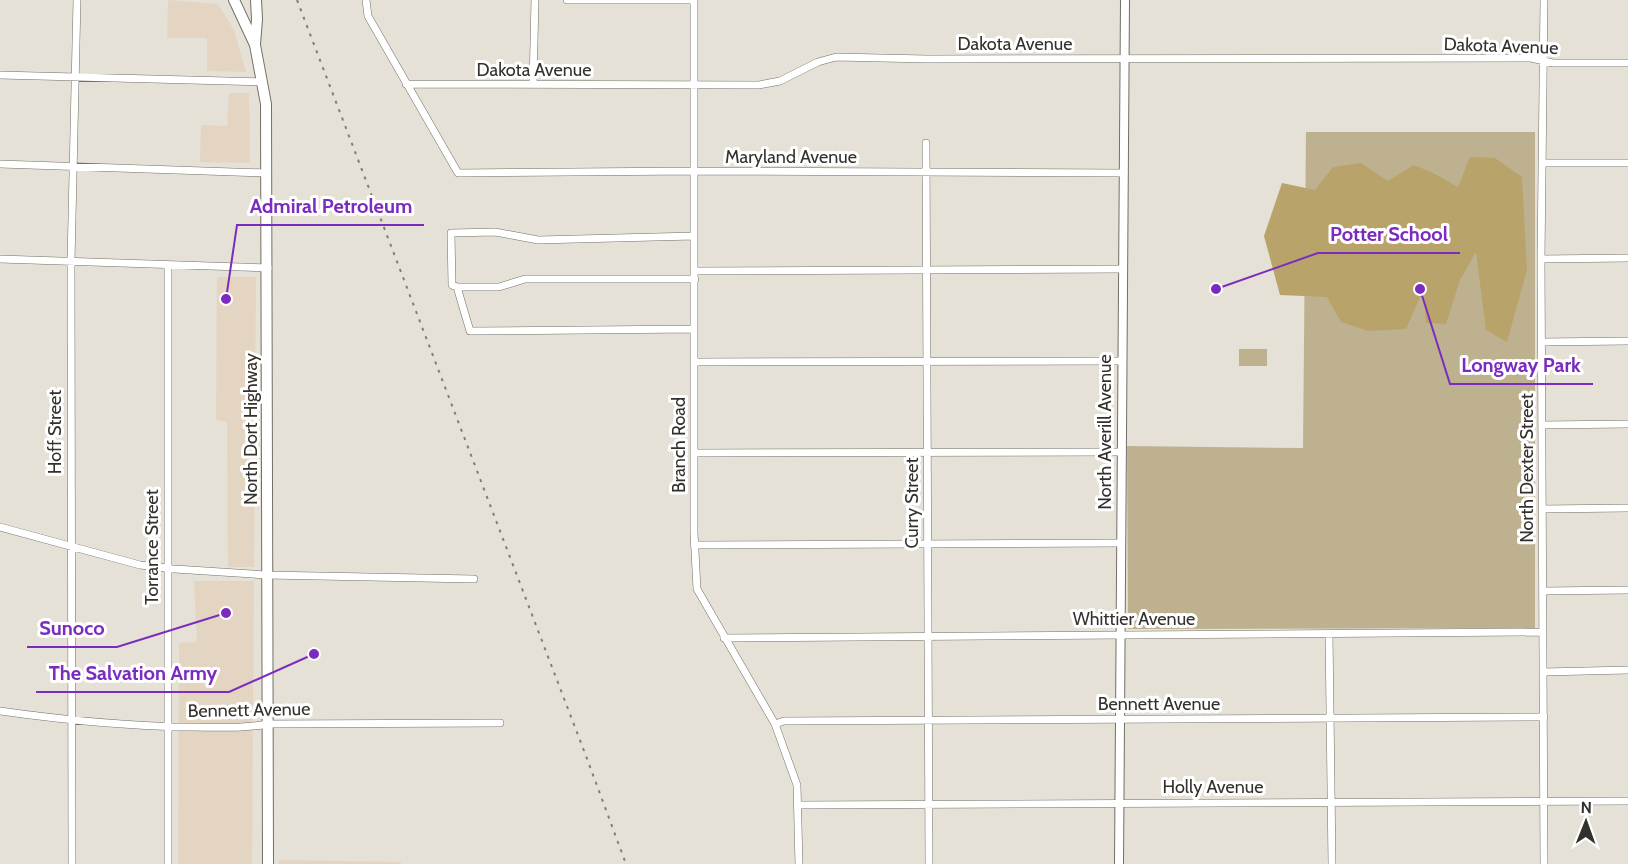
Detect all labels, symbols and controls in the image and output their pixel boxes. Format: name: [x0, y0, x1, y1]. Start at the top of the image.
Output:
street label: Dakota Avenue: [958, 33, 1072, 55]
street label: Dakota Avenue: [1443, 33, 1559, 59]
street label: Dakota Avenue: [477, 59, 591, 81]
street label: Maryland Avenue: [725, 146, 857, 168]
callout: Admiral Petroleum: [237, 187, 424, 225]
text: Admiral Petroleum: [250, 194, 412, 218]
callout: Potter School: [1318, 215, 1460, 253]
text: Potter School: [1330, 222, 1448, 246]
callout: Longway Park: [1450, 346, 1593, 384]
street label: North Dort Highway: [240, 353, 262, 505]
text: Longway Park: [1461, 353, 1581, 377]
street label: North Averill Avenue: [1094, 354, 1116, 510]
street label: Hoff Street: [44, 390, 66, 474]
street label: North Dexter Street: [1516, 393, 1538, 543]
street label: Branch Road: [668, 397, 690, 493]
street label: Curry Street: [901, 457, 923, 549]
street label: Torrance Street: [141, 489, 163, 605]
street label: Whittier Avenue: [1073, 608, 1195, 630]
callout: Sunoco: [27, 609, 117, 647]
text: Sunoco: [39, 616, 105, 640]
callout: The Salvation Army: [36, 654, 229, 692]
text: The Salvation Army: [49, 661, 218, 685]
street label: Bennett Avenue: [1098, 693, 1220, 715]
street label: Bennett Avenue: [188, 698, 310, 722]
street label: Holly Avenue: [1163, 776, 1263, 798]
north arrow: [1556, 792, 1616, 852]
text: N: [1580, 798, 1592, 817]

